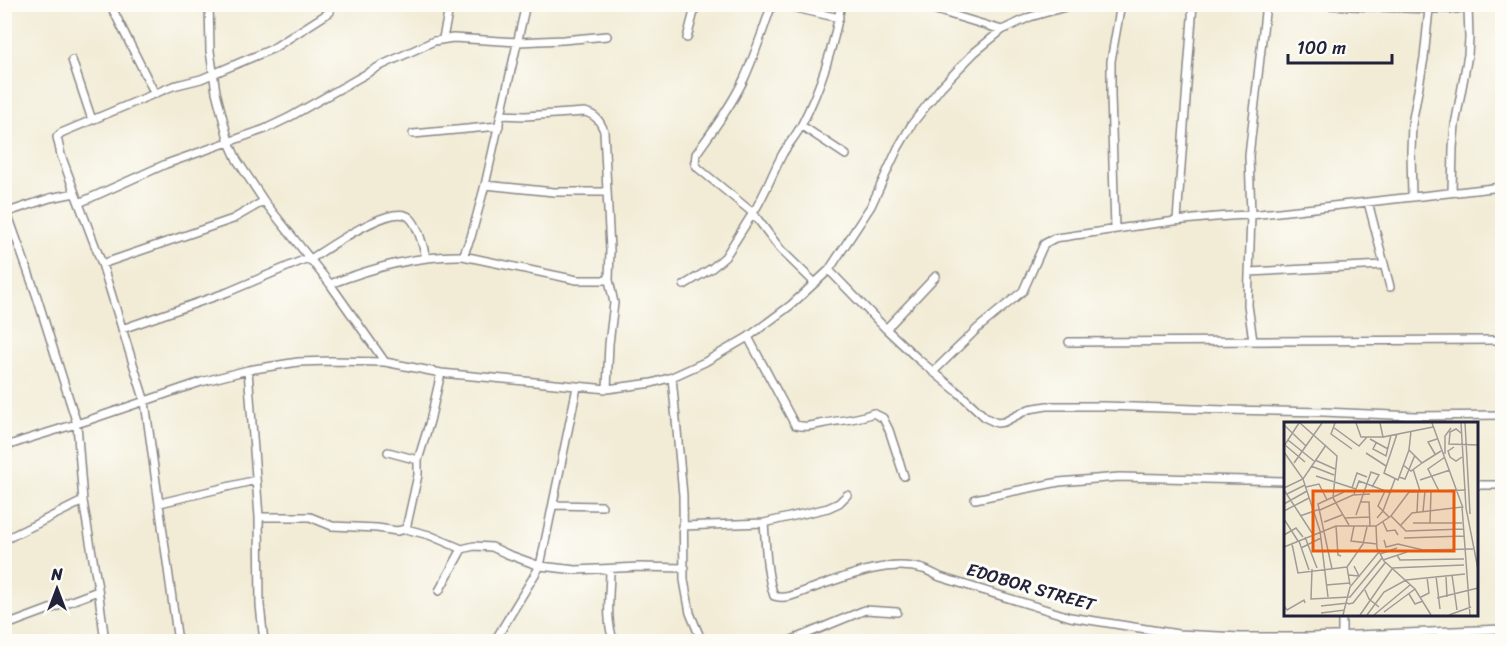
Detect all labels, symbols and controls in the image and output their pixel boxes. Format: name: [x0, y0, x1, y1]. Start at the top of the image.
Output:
scale bar: [1288, 27, 1392, 65]
text: 100 m: [1297, 32, 1346, 64]
inset map: [1284, 422, 1477, 616]
street label: EDOBOR STREET: [963, 553, 1100, 621]
north arrow: [27, 559, 87, 619]
text: N: [50, 560, 63, 589]

